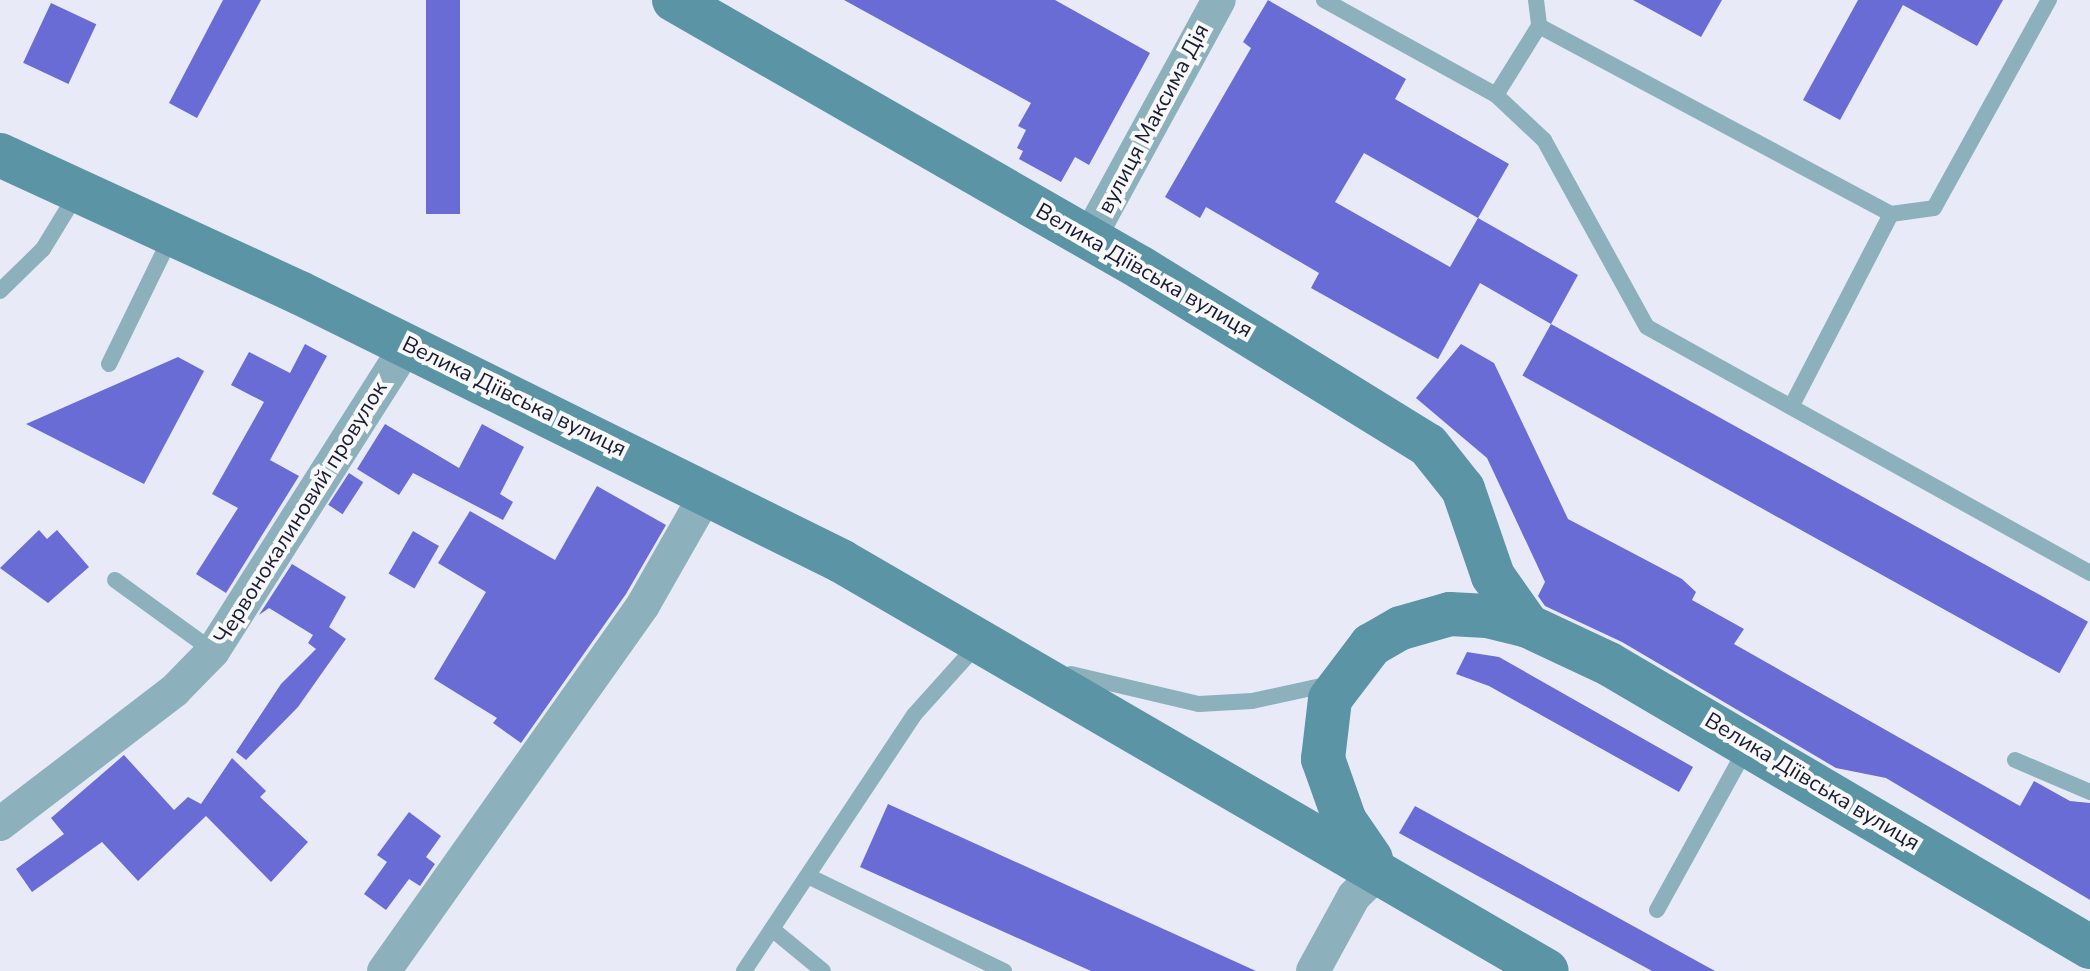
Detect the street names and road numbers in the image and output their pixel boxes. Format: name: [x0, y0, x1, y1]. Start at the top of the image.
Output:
street label: вулиця Максима Дія: [1093, 20, 1215, 218]
street label: Велика Діївська вулиця: [1031, 198, 1257, 344]
street label: Велика Діївська вулиця: [398, 331, 630, 463]
street label: Червонокалиновий провулок: [209, 377, 393, 649]
street label: Велика Діївська вулиця: [1700, 707, 1924, 857]

